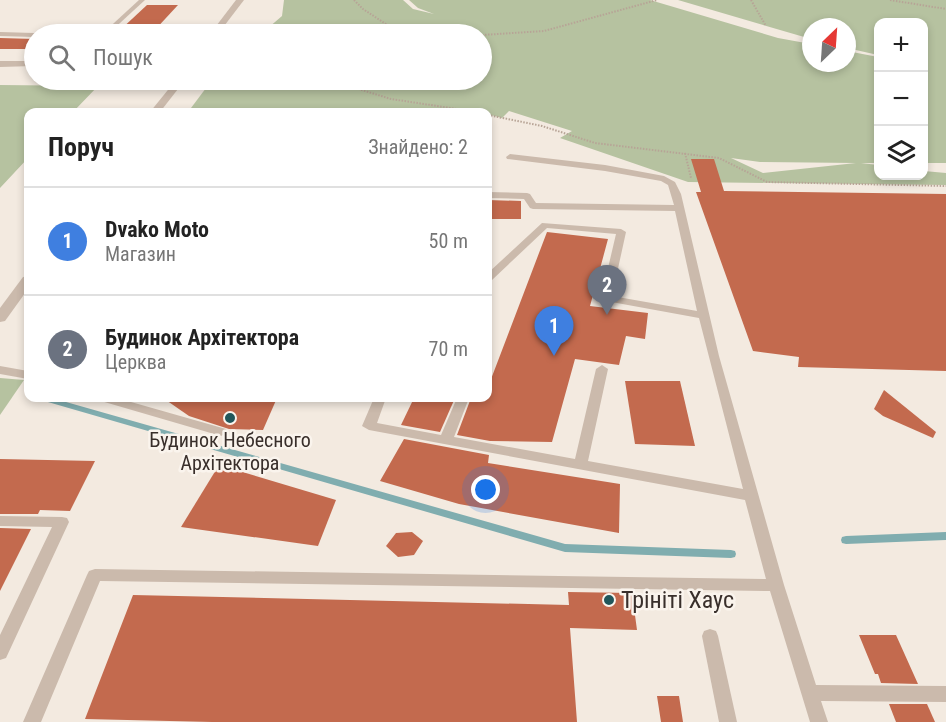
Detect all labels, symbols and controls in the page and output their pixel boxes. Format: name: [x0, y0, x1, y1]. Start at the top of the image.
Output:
north arrow: [802, 18, 856, 72]
map controls: [874, 18, 928, 180]
button: +: [874, 18, 928, 72]
search box: [24, 24, 492, 90]
icon: search: [45, 41, 78, 74]
text: Пошук: [93, 45, 153, 70]
button: −: [874, 72, 928, 126]
button: layers: [874, 126, 928, 180]
text: Поруч: [48, 132, 114, 162]
text: Знайдено: 2: [368, 135, 468, 159]
text: Dvako Moto: [105, 217, 209, 242]
text: 1: [62, 229, 73, 253]
text: 50 m: [429, 229, 468, 253]
text: Магазин: [105, 242, 176, 266]
pin: 2: [588, 266, 626, 315]
pin: 1: [534, 306, 574, 356]
text: Будинок Архітектора: [105, 325, 299, 350]
text: 2: [62, 337, 73, 361]
text: 70 m: [429, 337, 468, 361]
text: Церква: [105, 350, 166, 374]
marker: Будинок Небесного Архітектора: [223, 411, 237, 425]
place label: Будинок Небесного Архітектора: [149, 428, 311, 475]
your location: [471, 475, 500, 504]
place label: Трініті Хаус: [621, 586, 734, 614]
marker: Трініті Хаус: [602, 593, 616, 607]

